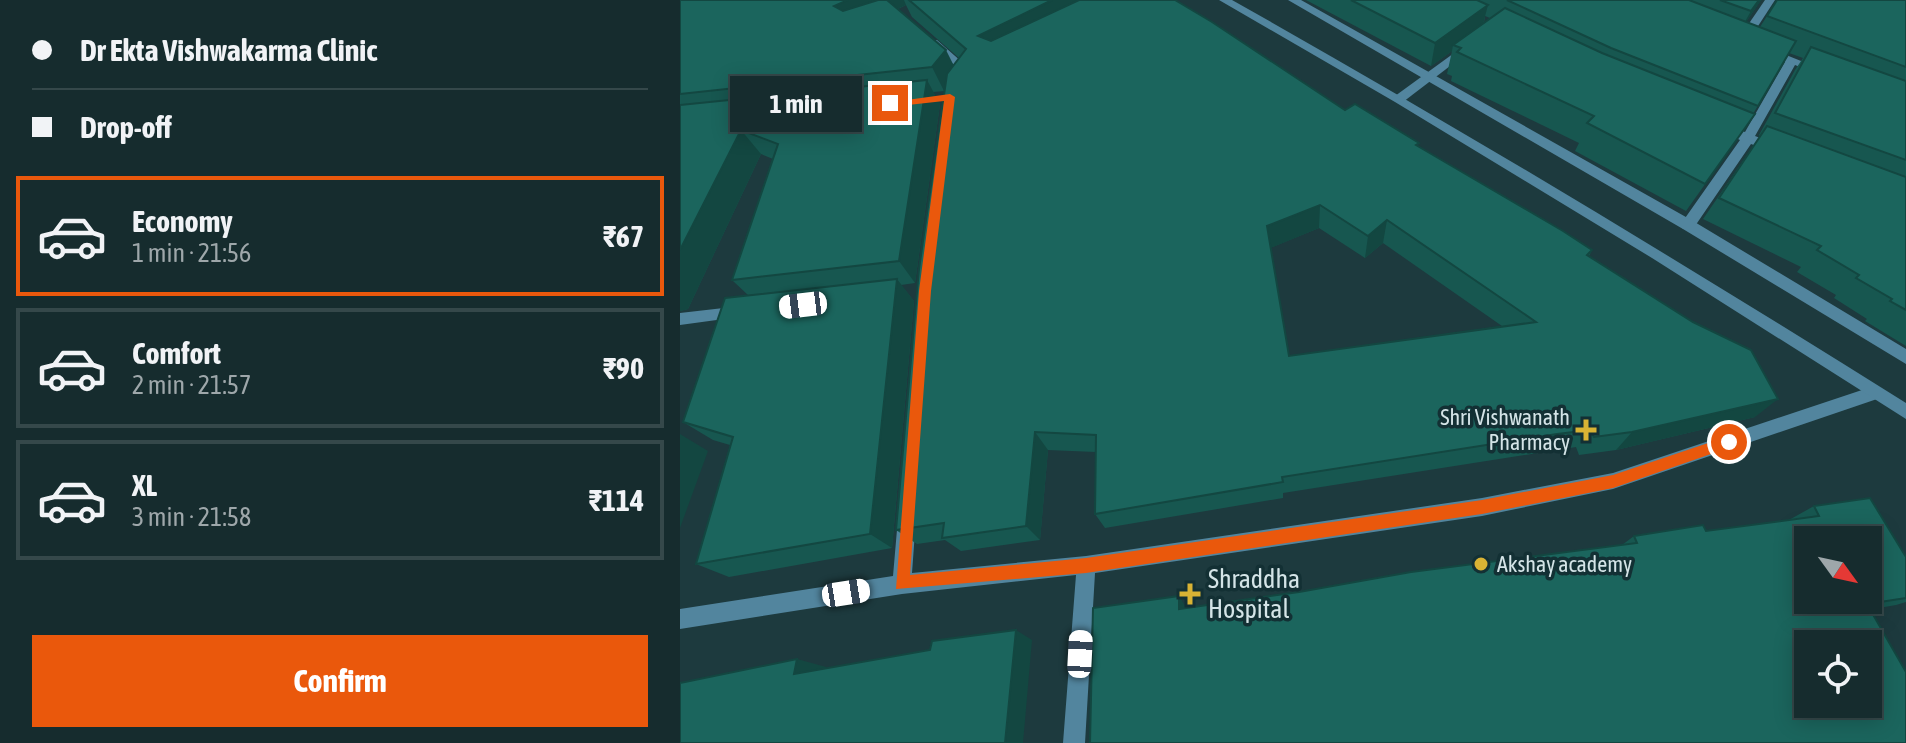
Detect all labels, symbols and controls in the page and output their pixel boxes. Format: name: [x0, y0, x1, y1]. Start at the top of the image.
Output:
text: Dr Ekta Vishwakarma Clinic: [80, 33, 377, 67]
callout: 1 min: [730, 75, 862, 131]
route end: [872, 85, 908, 121]
text: 1 min: [769, 89, 823, 119]
text: Drop-off: [80, 110, 172, 144]
icon: car: [36, 200, 108, 272]
text: Economy: [132, 204, 233, 238]
text: ₹67: [603, 219, 644, 253]
text: 1 min · 21:56: [132, 238, 251, 268]
car: [778, 290, 828, 320]
icon: car: [36, 332, 108, 404]
text: Comfort: [132, 336, 221, 370]
text: ₹90: [603, 351, 644, 385]
text: 2 min · 21:57: [132, 370, 251, 400]
place label: Shri Vishwanath Pharmacy: [1440, 404, 1570, 455]
marker: Shri Vishwanath Pharmacy: [1577, 421, 1595, 439]
route start: [1711, 424, 1747, 460]
icon: car: [36, 464, 108, 536]
text: XL: [132, 468, 157, 502]
text: ₹114: [589, 483, 644, 517]
text: 3 min · 21:58: [132, 502, 251, 532]
north arrow: [1794, 526, 1882, 614]
map controls: [1794, 526, 1882, 718]
place label: Akshay academy: [1497, 551, 1632, 577]
marker: Akshay academy: [1472, 555, 1490, 573]
place label: Shraddha Hospital: [1208, 564, 1300, 624]
car: [820, 577, 872, 609]
marker: Shraddha Hospital: [1179, 583, 1201, 605]
car: [1067, 629, 1093, 679]
button: locate: [1794, 630, 1882, 718]
button: Confirm: [32, 635, 648, 727]

